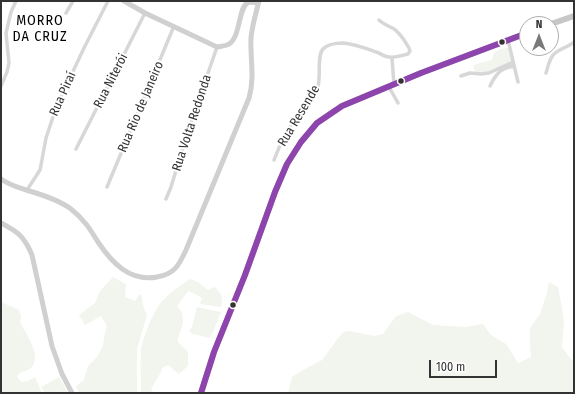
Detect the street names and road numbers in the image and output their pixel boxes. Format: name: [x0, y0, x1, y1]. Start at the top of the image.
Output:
street label: Rua Niterói: [91, 51, 131, 111]
street label: Rua Rio de Janeiro: [115, 59, 167, 155]
street label: Rua Piraí: [46, 69, 80, 119]
street label: Rua Volta Redonda: [169, 73, 215, 173]
street label: Rua Resende: [275, 82, 323, 150]

